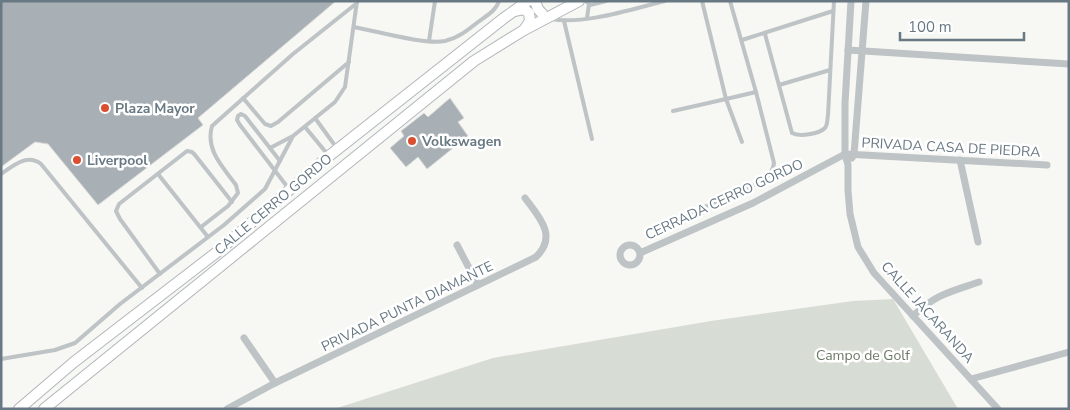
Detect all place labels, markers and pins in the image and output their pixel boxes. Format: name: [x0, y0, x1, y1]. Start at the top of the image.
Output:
place label: Plaza Mayor: [115, 99, 195, 118]
marker: Plaza Mayor: [99, 102, 111, 114]
place label: Volkswagen: [421, 132, 501, 151]
marker: Volkswagen: [406, 135, 418, 147]
place label: Liverpool: [87, 151, 148, 170]
marker: Liverpool: [71, 154, 83, 166]

